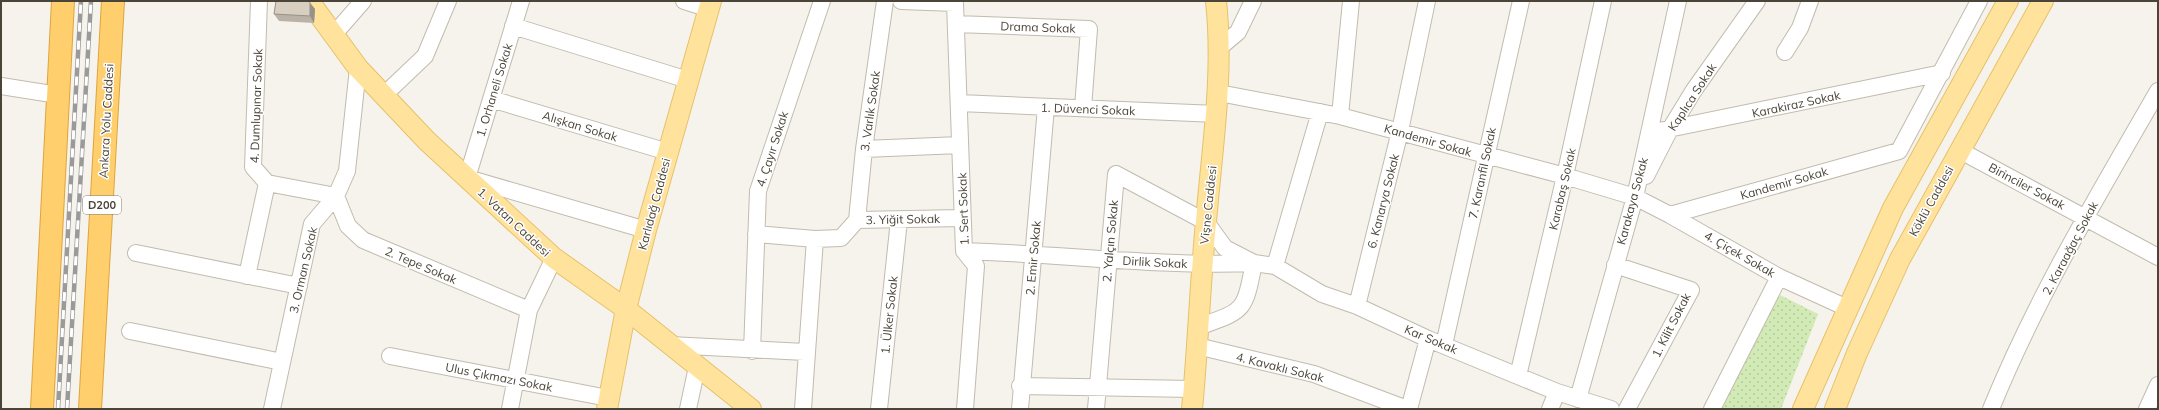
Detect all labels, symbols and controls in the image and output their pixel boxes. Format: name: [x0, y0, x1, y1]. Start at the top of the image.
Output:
street label: Drama Sokak: [1000, 18, 1077, 36]
street label: 1. Orhaneli Sokak: [473, 41, 516, 139]
street label: 4. Dumlupınar Sokak: [246, 48, 266, 164]
street label: Kaplıca Sokak: [1665, 60, 1720, 134]
street label: Ankara Yolu Caddesi: [96, 63, 117, 179]
street label: 3. Varlık Sokak: [857, 69, 883, 152]
street label: Karakiraz Sokak: [1750, 87, 1842, 121]
street label: 1. Düvenci Sokak: [1040, 100, 1136, 118]
street label: Alışkan Sokak: [541, 107, 620, 145]
street label: 4. Çayır Sokak: [753, 108, 792, 189]
street label: Kandemir Sokak: [1383, 120, 1474, 160]
street label: 7. Karanfil Sokak: [1465, 125, 1499, 220]
street label: Karabaş Sokak: [1545, 146, 1579, 231]
street label: 6. Kanarya Sokak: [1364, 151, 1402, 250]
street label: Karakaya Sokak: [1613, 155, 1651, 246]
street label: Karlıdağ Caddesi: [635, 156, 674, 252]
street label: Birinciler Sokak: [1986, 159, 2069, 213]
street label: Kandemir Sokak: [1739, 163, 1830, 203]
street label: Köklü Caddesi: [1905, 163, 1957, 239]
street label: Vişne Caddesi: [1196, 165, 1220, 245]
street label: 1. Sert Sokak: [954, 171, 972, 246]
street label: 1. Vatan Caddesi: [474, 184, 554, 260]
road number: D200: [83, 196, 121, 214]
street label: 2. Karaağaç Sokak: [2039, 198, 2101, 297]
street label: 2. Yalçın Sokak: [1099, 199, 1121, 283]
street label: 3. Yiğit Sokak: [866, 211, 941, 227]
street label: 2. Emir Sokak: [1022, 219, 1044, 296]
street label: 3. Orman Sokak: [286, 224, 320, 315]
street label: 4. Çiçek Sokak: [1702, 228, 1779, 281]
street label: 2. Tepe Sokak: [383, 243, 460, 287]
street label: Dirlik Sokak: [1122, 253, 1189, 271]
street label: 1. Ülker Sokak: [877, 274, 901, 355]
street label: 1. Kilit Sokak: [1648, 289, 1694, 360]
street label: Kar Sokak: [1402, 321, 1461, 357]
street label: 4. Kavaklı Sokak: [1234, 349, 1326, 385]
street label: Ulus Çıkmazı Sokak: [444, 359, 555, 395]

